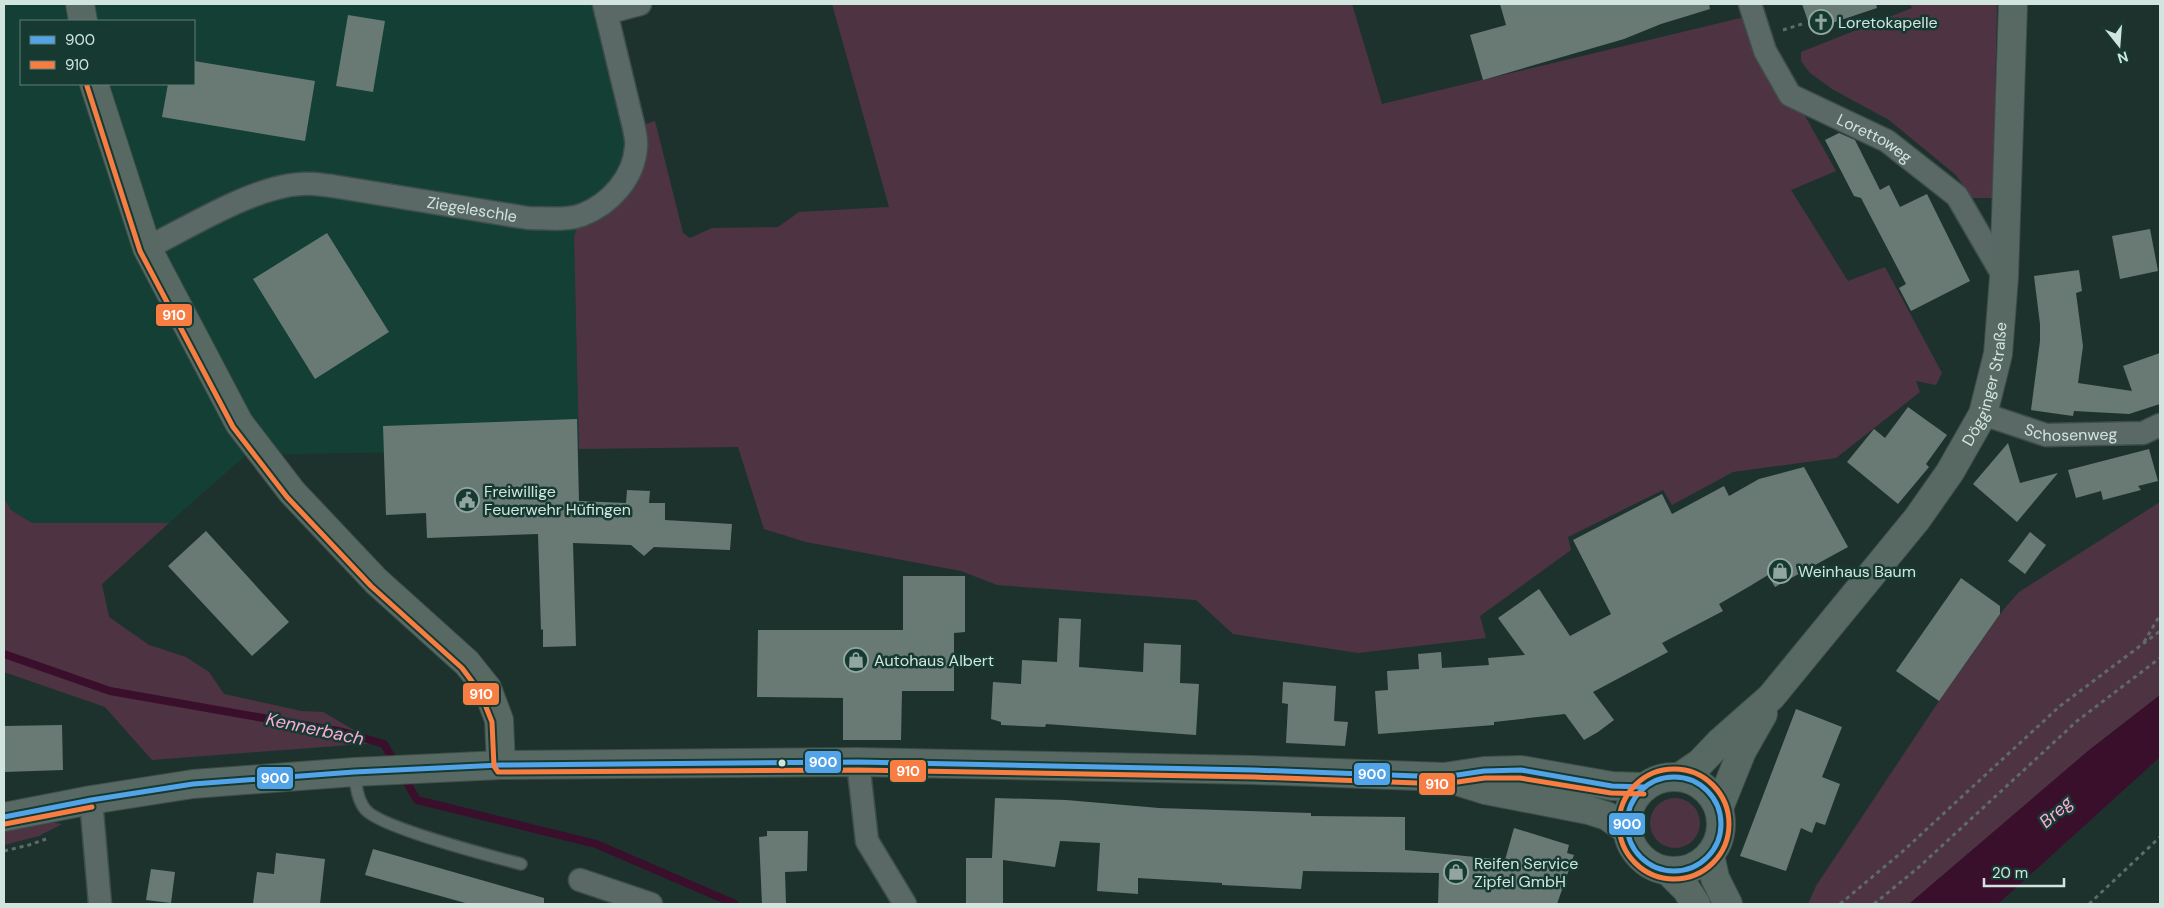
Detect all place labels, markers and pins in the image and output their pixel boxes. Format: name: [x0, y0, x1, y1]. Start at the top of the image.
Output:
church icon: Loretokapelle: [1808, 9, 1834, 35]
place label: Loretokapelle: [1838, 12, 1938, 33]
place label: Freiwillige Feuerwehr Hüfingen: [484, 481, 631, 520]
public building icon: Freiwillige Feuerwehr Hüfingen: [454, 487, 480, 513]
shop icon: Weinhaus Baum: [1767, 558, 1793, 584]
place label: Weinhaus Baum: [1798, 561, 1916, 582]
shop icon: Autohaus Albert: [843, 647, 869, 673]
place label: Autohaus Albert: [874, 650, 994, 671]
unlabelled marker: [777, 758, 787, 768]
place label: Reifen Service Zipfel GmbH: [1474, 853, 1578, 892]
shop icon: Reifen Service Zipfel GmbH: [1443, 859, 1469, 885]

